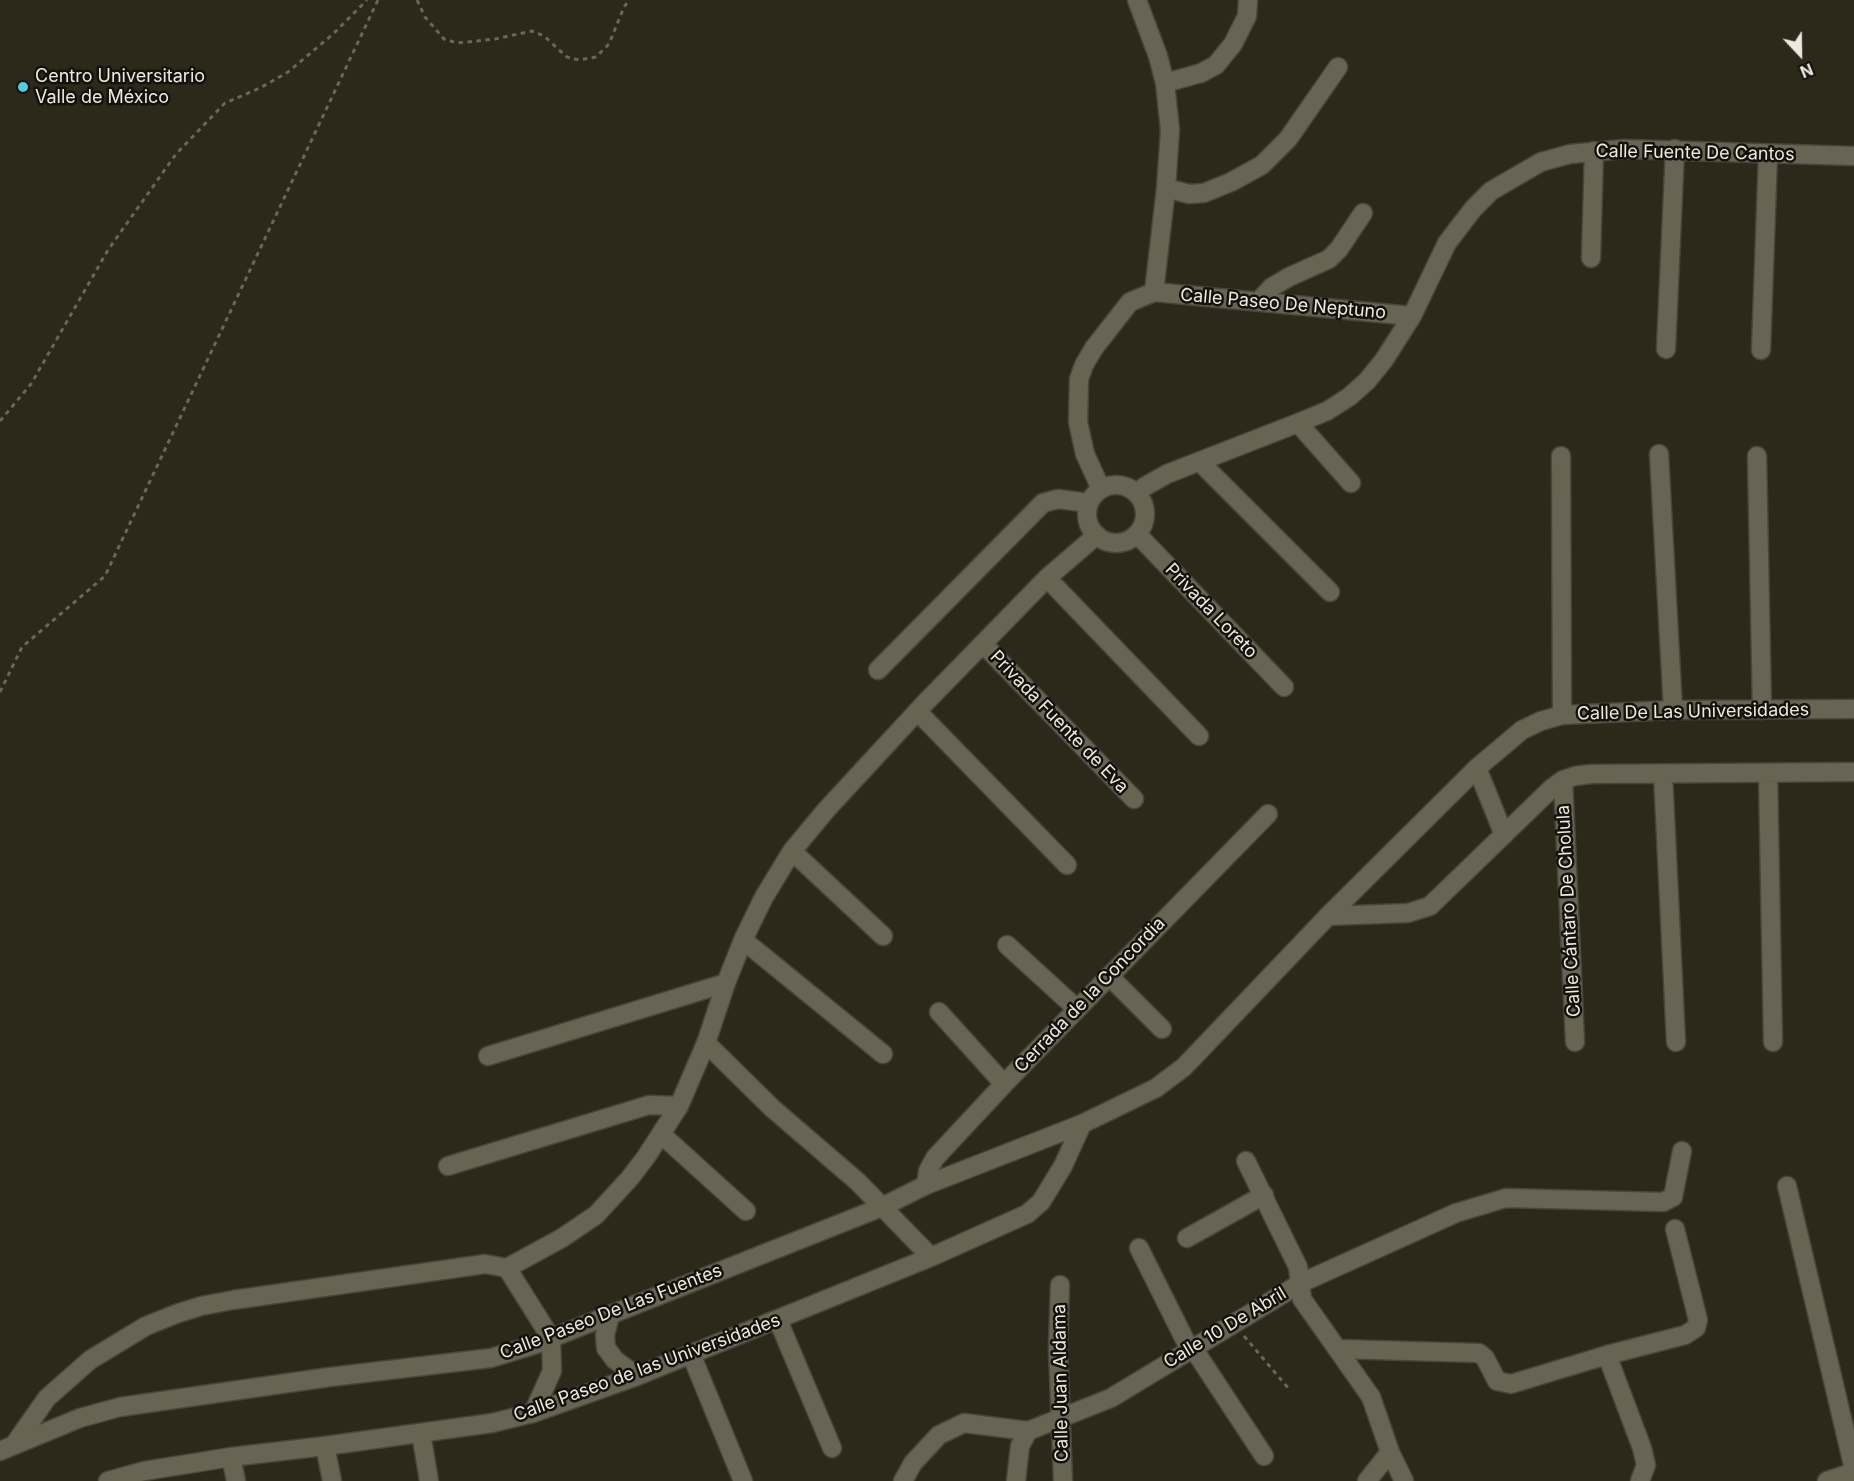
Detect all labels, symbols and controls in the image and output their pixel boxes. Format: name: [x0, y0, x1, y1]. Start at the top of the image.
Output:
north arrow: [1770, 24, 1830, 84]
text: N: [1797, 59, 1816, 82]
place label: Centro Universitario Valle de México: [35, 66, 205, 109]
marker: Centro Universitario Valle de México: [16, 80, 30, 94]
street label: Calle Fuente De Cantos: [1595, 140, 1795, 166]
street label: Calle Paseo De Neptuno: [1179, 284, 1387, 324]
street label: Privada Loreto: [1160, 559, 1262, 663]
street label: Privada Fuente de Eva: [985, 646, 1133, 798]
street label: Calle De Las Universidades: [1577, 699, 1809, 725]
street label: Calle Cántaro De Cholula: [1553, 804, 1585, 1018]
street label: Cerrada de la Concordia: [1010, 913, 1170, 1077]
street label: Calle Paseo De Las Fuentes: [497, 1260, 725, 1364]
street label: Calle 10 De Abril: [1160, 1283, 1290, 1373]
street label: Calle Juan Aldama: [1049, 1304, 1073, 1462]
street label: Calle Paseo de las Universidades: [511, 1310, 783, 1426]

